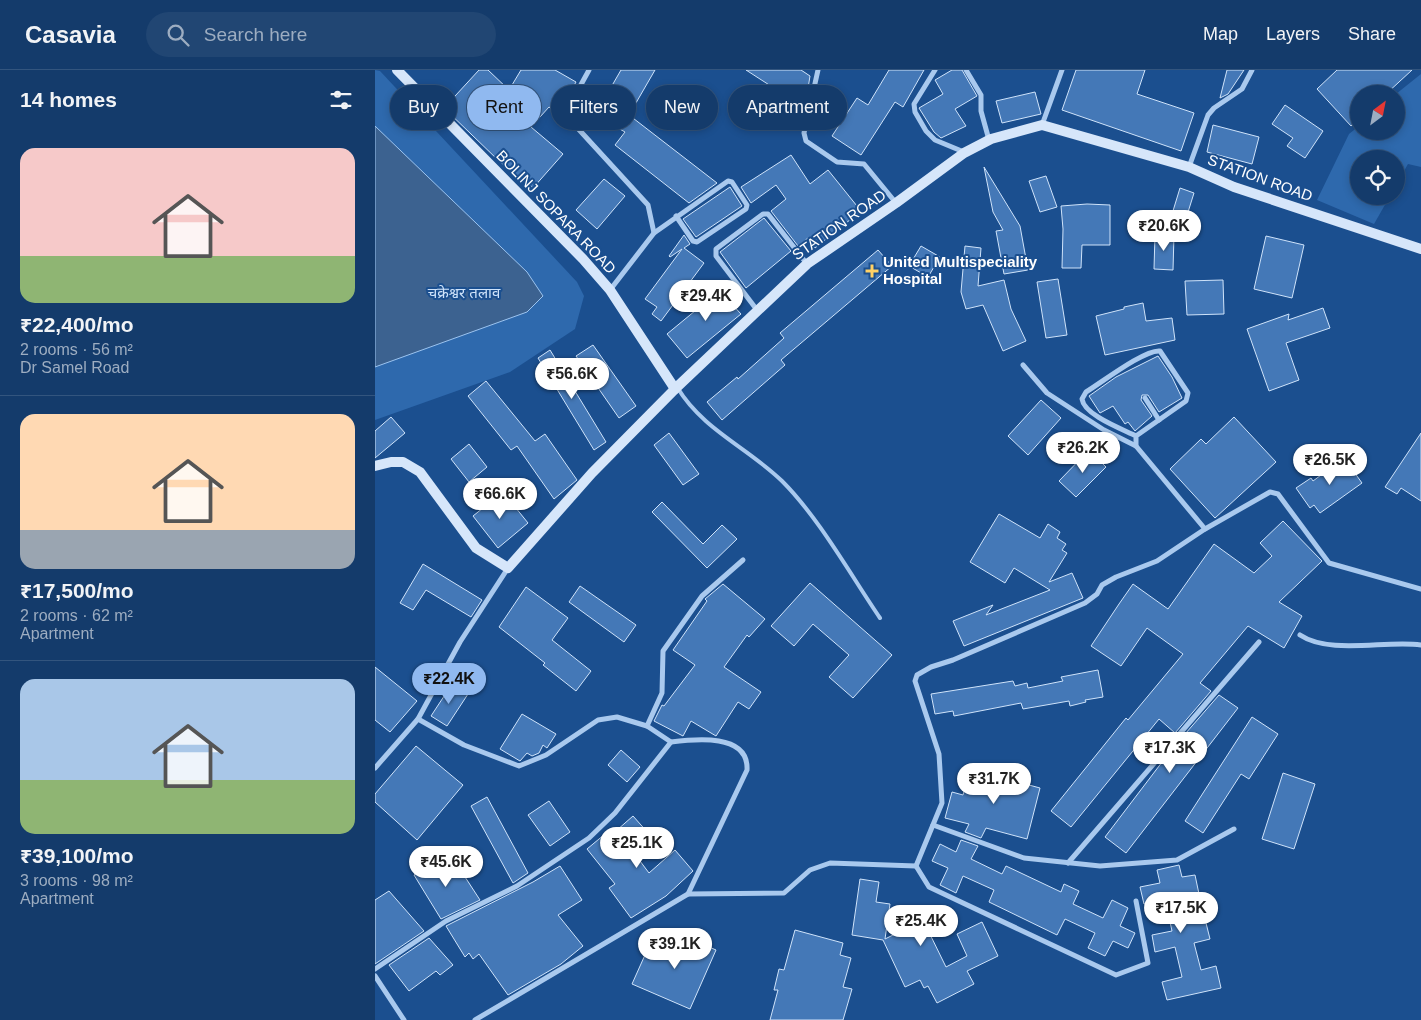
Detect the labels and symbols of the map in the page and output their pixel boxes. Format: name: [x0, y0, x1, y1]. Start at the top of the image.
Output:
north arrow: [1350, 85, 1405, 140]
street label: BOLINJ SOPARA ROAD: [493, 146, 620, 277]
street label: STATION ROAD: [1205, 151, 1315, 204]
street label: STATION ROAD: [789, 186, 889, 263]
pin: ₹20.6K: [1123, 210, 1205, 252]
place label: United Multispeciality Hospital: [883, 253, 1038, 287]
marker: United Multispeciality Hospital: [865, 264, 879, 278]
pin: ₹29.4K: [665, 280, 747, 322]
park label: चक्रेश्वर तलाव: [428, 284, 501, 301]
pin: ₹56.6K: [531, 358, 613, 400]
pin: ₹26.2K: [1042, 432, 1124, 474]
pin: ₹26.5K: [1289, 444, 1371, 486]
pin: ₹66.6K: [459, 478, 541, 520]
pin: ₹22.4K: [408, 662, 490, 705]
pin: ₹17.3K: [1129, 732, 1211, 774]
pin: ₹31.7K: [953, 762, 1035, 805]
pin: ₹25.1K: [596, 826, 678, 869]
pin: ₹45.6K: [405, 846, 487, 888]
pin: ₹17.5K: [1140, 892, 1222, 934]
pin: ₹25.4K: [880, 904, 962, 947]
pin: ₹39.1K: [634, 928, 716, 970]

